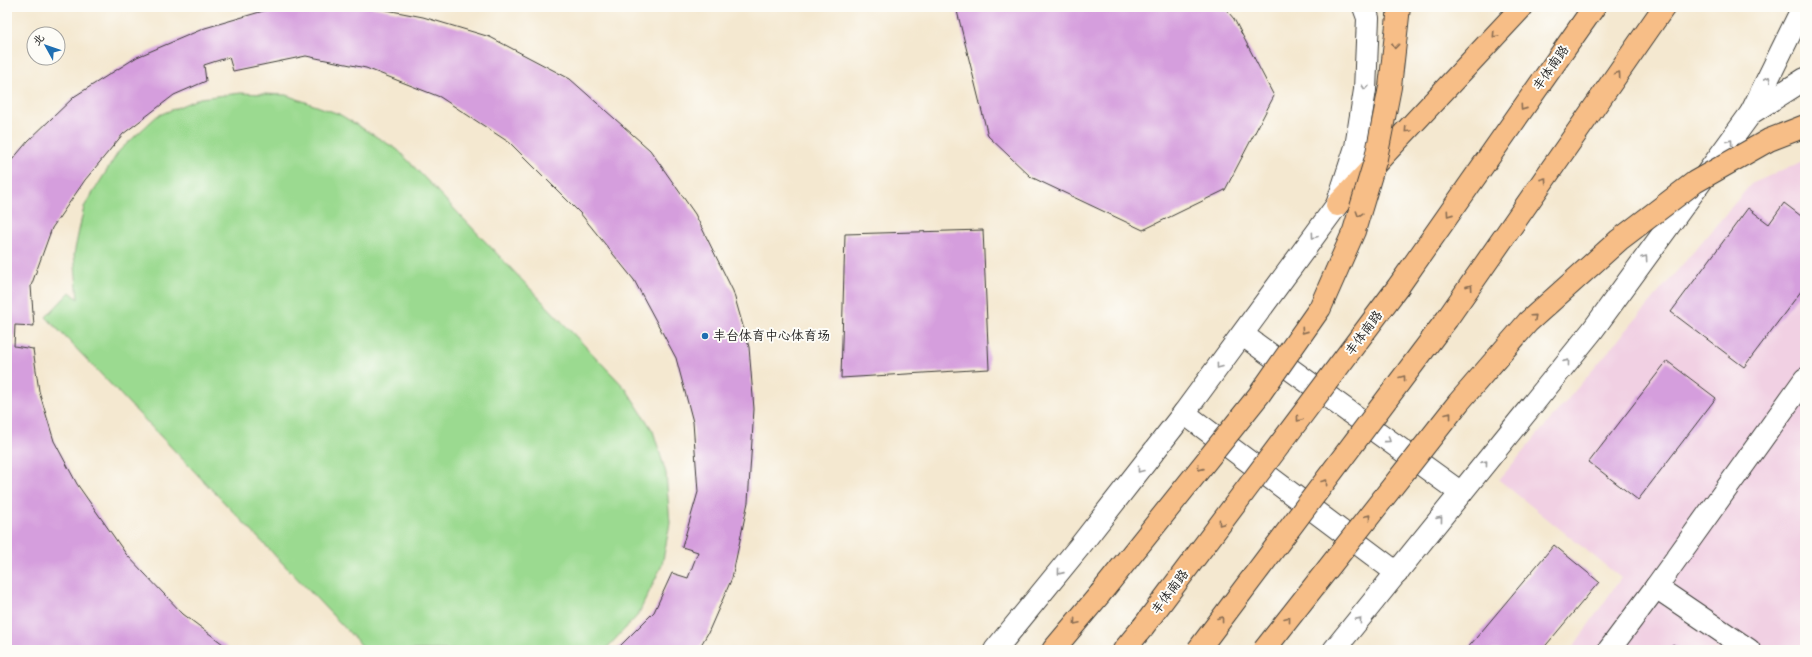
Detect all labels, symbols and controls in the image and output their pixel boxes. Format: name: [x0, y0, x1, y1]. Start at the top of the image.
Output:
north arrow: [26, 26, 66, 66]
one-way arrow: [1493, 31, 1500, 38]
text: 北: [30, 32, 47, 48]
street label: 丰体南路: [1530, 42, 1572, 94]
one-way arrow: [1390, 43, 1399, 49]
one-way arrow: [1613, 71, 1620, 78]
one-way arrow: [1763, 75, 1771, 83]
one-way arrow: [1360, 84, 1369, 90]
one-way arrow: [1521, 103, 1528, 110]
one-way arrow: [1404, 126, 1411, 133]
one-way arrow: [1725, 139, 1732, 146]
one-way arrow: [1539, 178, 1546, 185]
one-way arrow: [1355, 210, 1364, 217]
one-way arrow: [1446, 210, 1454, 217]
one-way arrow: [1312, 232, 1319, 239]
one-way arrow: [1640, 255, 1648, 262]
one-way arrow: [1465, 285, 1472, 292]
street label: 丰体南路: [1342, 307, 1386, 359]
one-way arrow: [1529, 314, 1536, 321]
one-way arrow: [1302, 326, 1309, 333]
place label: 丰台体育中心体育场: [713, 328, 830, 344]
marker: 丰台体育中心体育场: [700, 331, 710, 341]
one-way arrow: [1563, 359, 1570, 366]
one-way arrow: [1217, 362, 1224, 369]
one-way arrow: [1398, 375, 1405, 382]
one-way arrow: [1444, 413, 1451, 420]
one-way arrow: [1297, 415, 1304, 422]
one-way arrow: [1383, 435, 1390, 442]
one-way arrow: [1481, 460, 1488, 467]
one-way arrow: [1198, 463, 1205, 470]
one-way arrow: [1138, 465, 1145, 472]
one-way arrow: [1320, 479, 1327, 486]
one-way arrow: [1364, 515, 1371, 522]
one-way arrow: [1436, 516, 1443, 523]
one-way arrow: [1219, 519, 1226, 526]
street label: 丰体南路: [1148, 566, 1192, 618]
one-way arrow: [1057, 567, 1064, 574]
one-way arrow: [1217, 616, 1224, 623]
one-way arrow: [1074, 617, 1081, 624]
one-way arrow: [1283, 617, 1290, 624]
one-way arrow: [1354, 617, 1361, 624]

